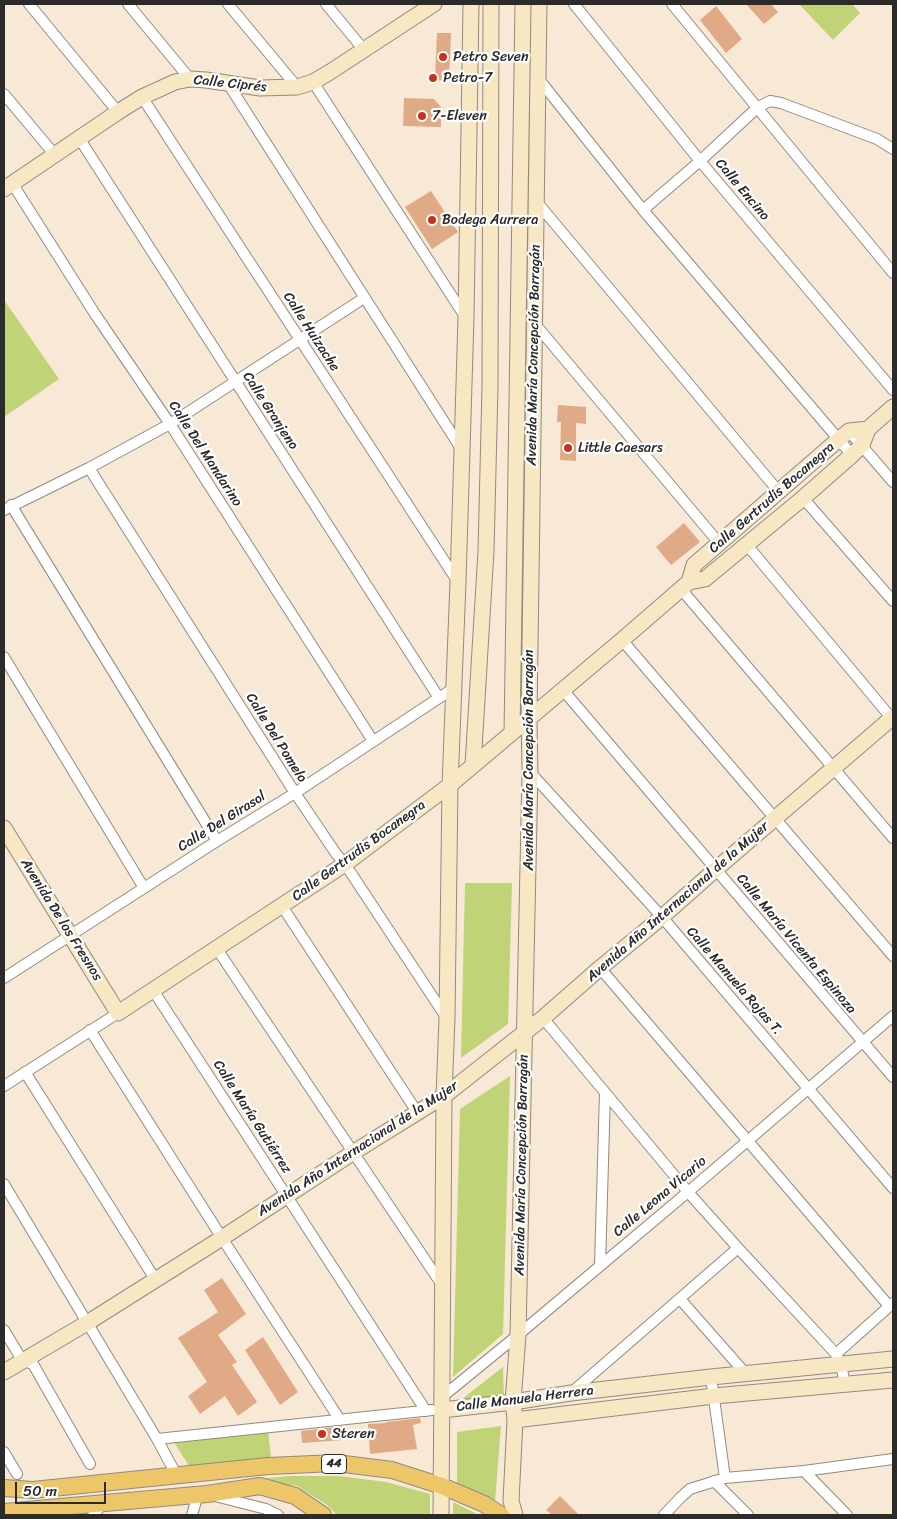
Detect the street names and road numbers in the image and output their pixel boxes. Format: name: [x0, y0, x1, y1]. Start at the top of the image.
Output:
street label: Calle Ciprés: [193, 72, 267, 96]
street label: Calle Encino: [711, 156, 773, 224]
street label: Avenida María Concepción Barragán: [524, 244, 544, 466]
street label: Calle Huizache: [279, 289, 343, 375]
street label: Calle Granjeno: [239, 369, 301, 453]
street label: Calle Del Mandarino: [165, 398, 245, 510]
street label: Calle Gertrudis Bocanegra: [706, 439, 838, 557]
street label: Avenida María Concepción Barragán: [521, 649, 537, 871]
street label: Calle Del Pomelo: [242, 690, 310, 786]
street label: Calle Del Girasol: [175, 788, 269, 856]
street label: Calle Gertrudis Bocanegra: [289, 797, 429, 905]
street label: Avenida Año Internacional de la Mujer: [583, 818, 773, 986]
street label: Avenida De los Fresnos: [17, 856, 105, 984]
street label: Calle María Vicenta Espinoza: [733, 871, 859, 1017]
street label: Calle Manuela Rojas T.: [683, 924, 785, 1038]
street label: Avenida María Concepción Barragán: [512, 1054, 532, 1276]
street label: Calle María Gutiérrez: [209, 1057, 295, 1177]
street label: Avenida Año Internacional de la Mujer: [254, 1078, 462, 1220]
street label: Calle Leona Vicario: [610, 1153, 710, 1241]
street label: Calle Manuela Herrera: [455, 1382, 595, 1416]
road number: 44: [322, 1455, 346, 1474]

